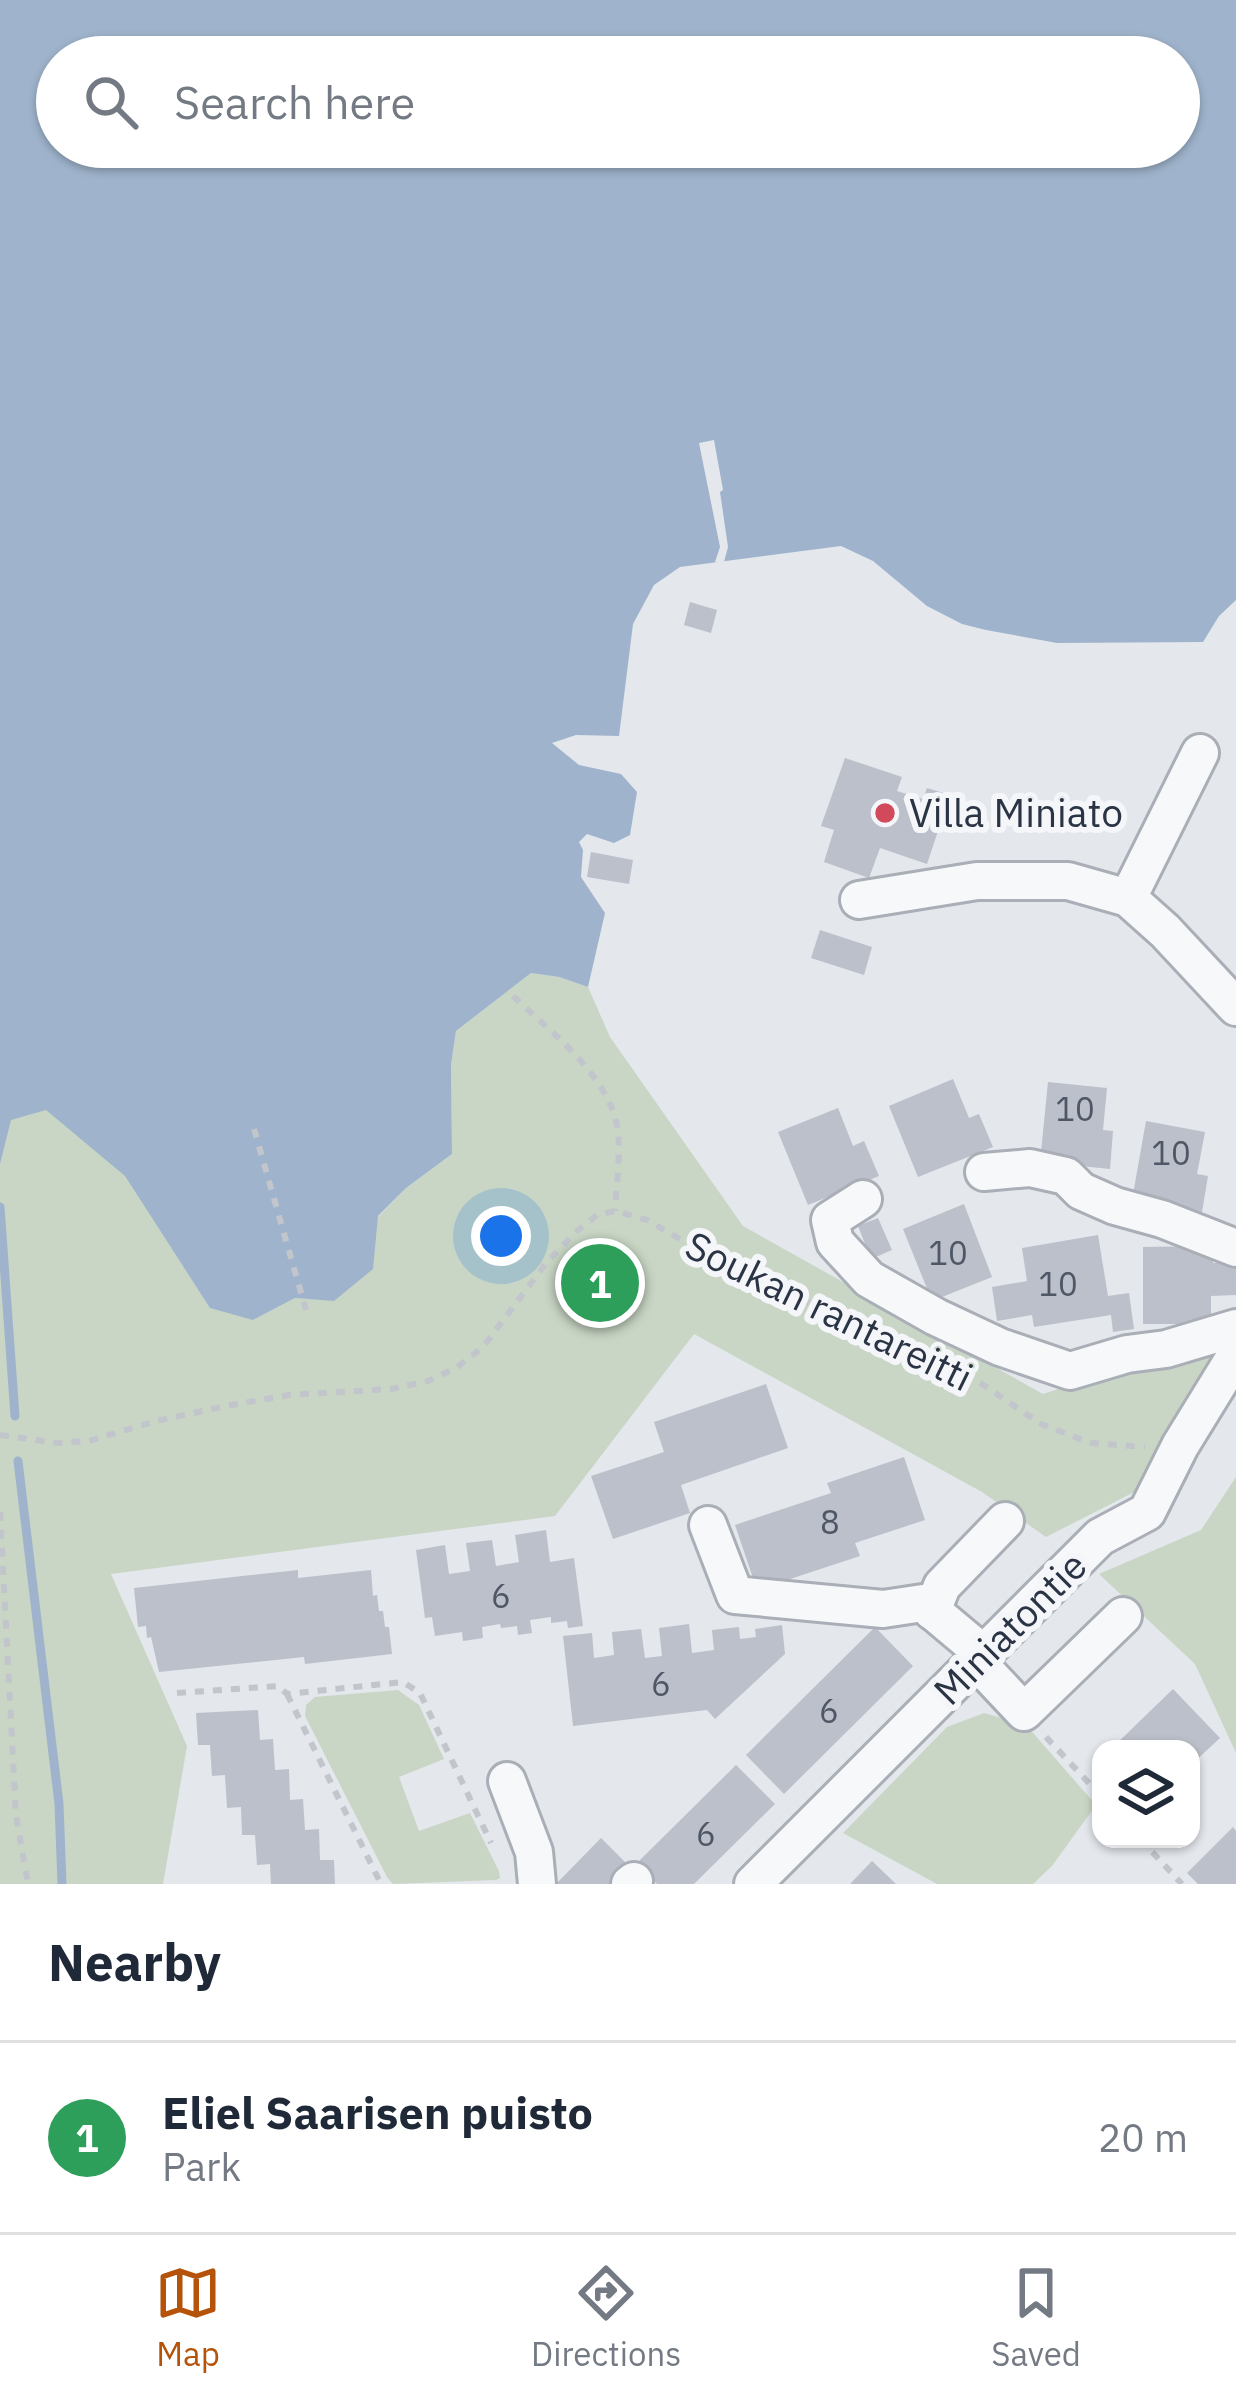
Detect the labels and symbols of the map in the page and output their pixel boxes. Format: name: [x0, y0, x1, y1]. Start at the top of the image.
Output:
place label: Villa Miniato: [909, 787, 1123, 838]
marker: Villa Miniato: [872, 800, 898, 826]
house number: 10: [1055, 1087, 1095, 1130]
house number: 10: [1151, 1131, 1191, 1174]
your location: [471, 1206, 531, 1266]
street label: Soukan rantareitti: [677, 1219, 981, 1402]
house number: 10: [928, 1231, 968, 1274]
pin: 1: [561, 1238, 639, 1328]
house number: 10: [1038, 1262, 1078, 1305]
house number: 8: [820, 1500, 840, 1543]
street label: Miniatontie: [922, 1540, 1097, 1715]
house number: 6: [491, 1574, 511, 1617]
house number: 6: [651, 1662, 671, 1705]
house number: 6: [819, 1689, 839, 1732]
house number: 6: [696, 1812, 716, 1855]

